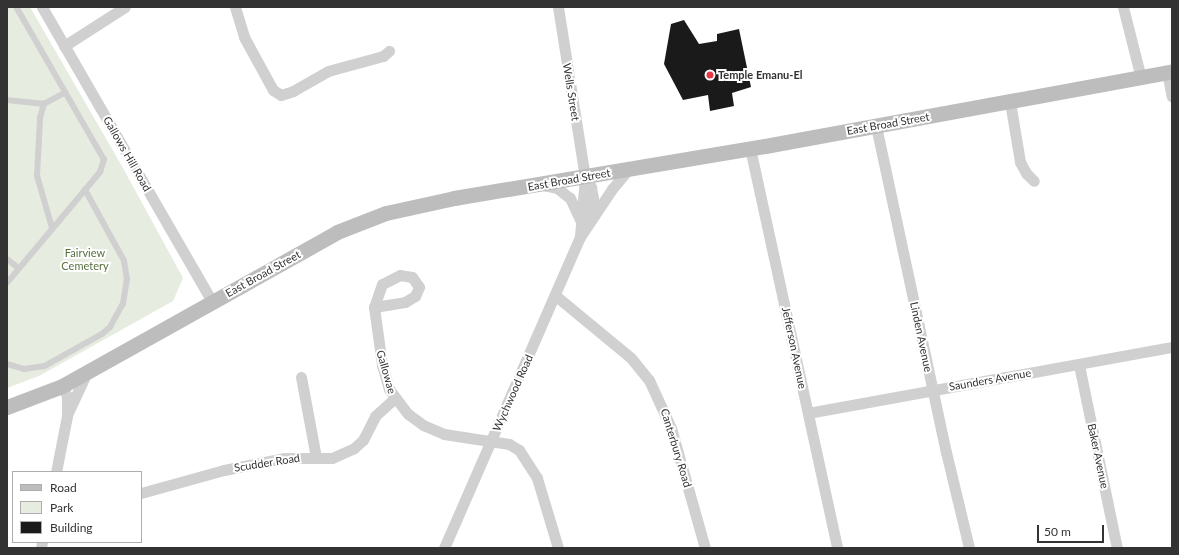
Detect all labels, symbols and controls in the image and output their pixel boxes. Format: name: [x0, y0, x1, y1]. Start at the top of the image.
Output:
street label: Wells Street: [560, 62, 582, 122]
place label: Temple Emanu-El: [718, 68, 802, 82]
marker: Temple Emanu-El: [705, 70, 715, 80]
street label: East Broad Street: [846, 110, 930, 138]
street label: Gallows Hill Road: [100, 114, 154, 194]
street label: East Broad Street: [527, 166, 611, 194]
park label: Fairview Cemetery: [61, 247, 109, 273]
street label: East Broad Street: [223, 248, 303, 300]
street label: Linden Avenue: [907, 301, 935, 373]
street label: Jefferson Avenue: [779, 306, 809, 390]
street label: Gallowae: [373, 349, 399, 395]
street label: Wychwood Road: [490, 353, 536, 433]
street label: Saunders Avenue: [948, 366, 1032, 394]
street label: Canterbury Road: [658, 407, 694, 489]
street label: Baker Avenue: [1085, 422, 1111, 490]
street label: Scudder Road: [233, 451, 301, 475]
legend: [12, 471, 142, 543]
text: Road: [50, 480, 77, 495]
text: Park: [50, 500, 73, 515]
scale bar: [1039, 517, 1106, 543]
text: Building: [50, 520, 93, 535]
text: 50 m: [1044, 524, 1071, 539]

